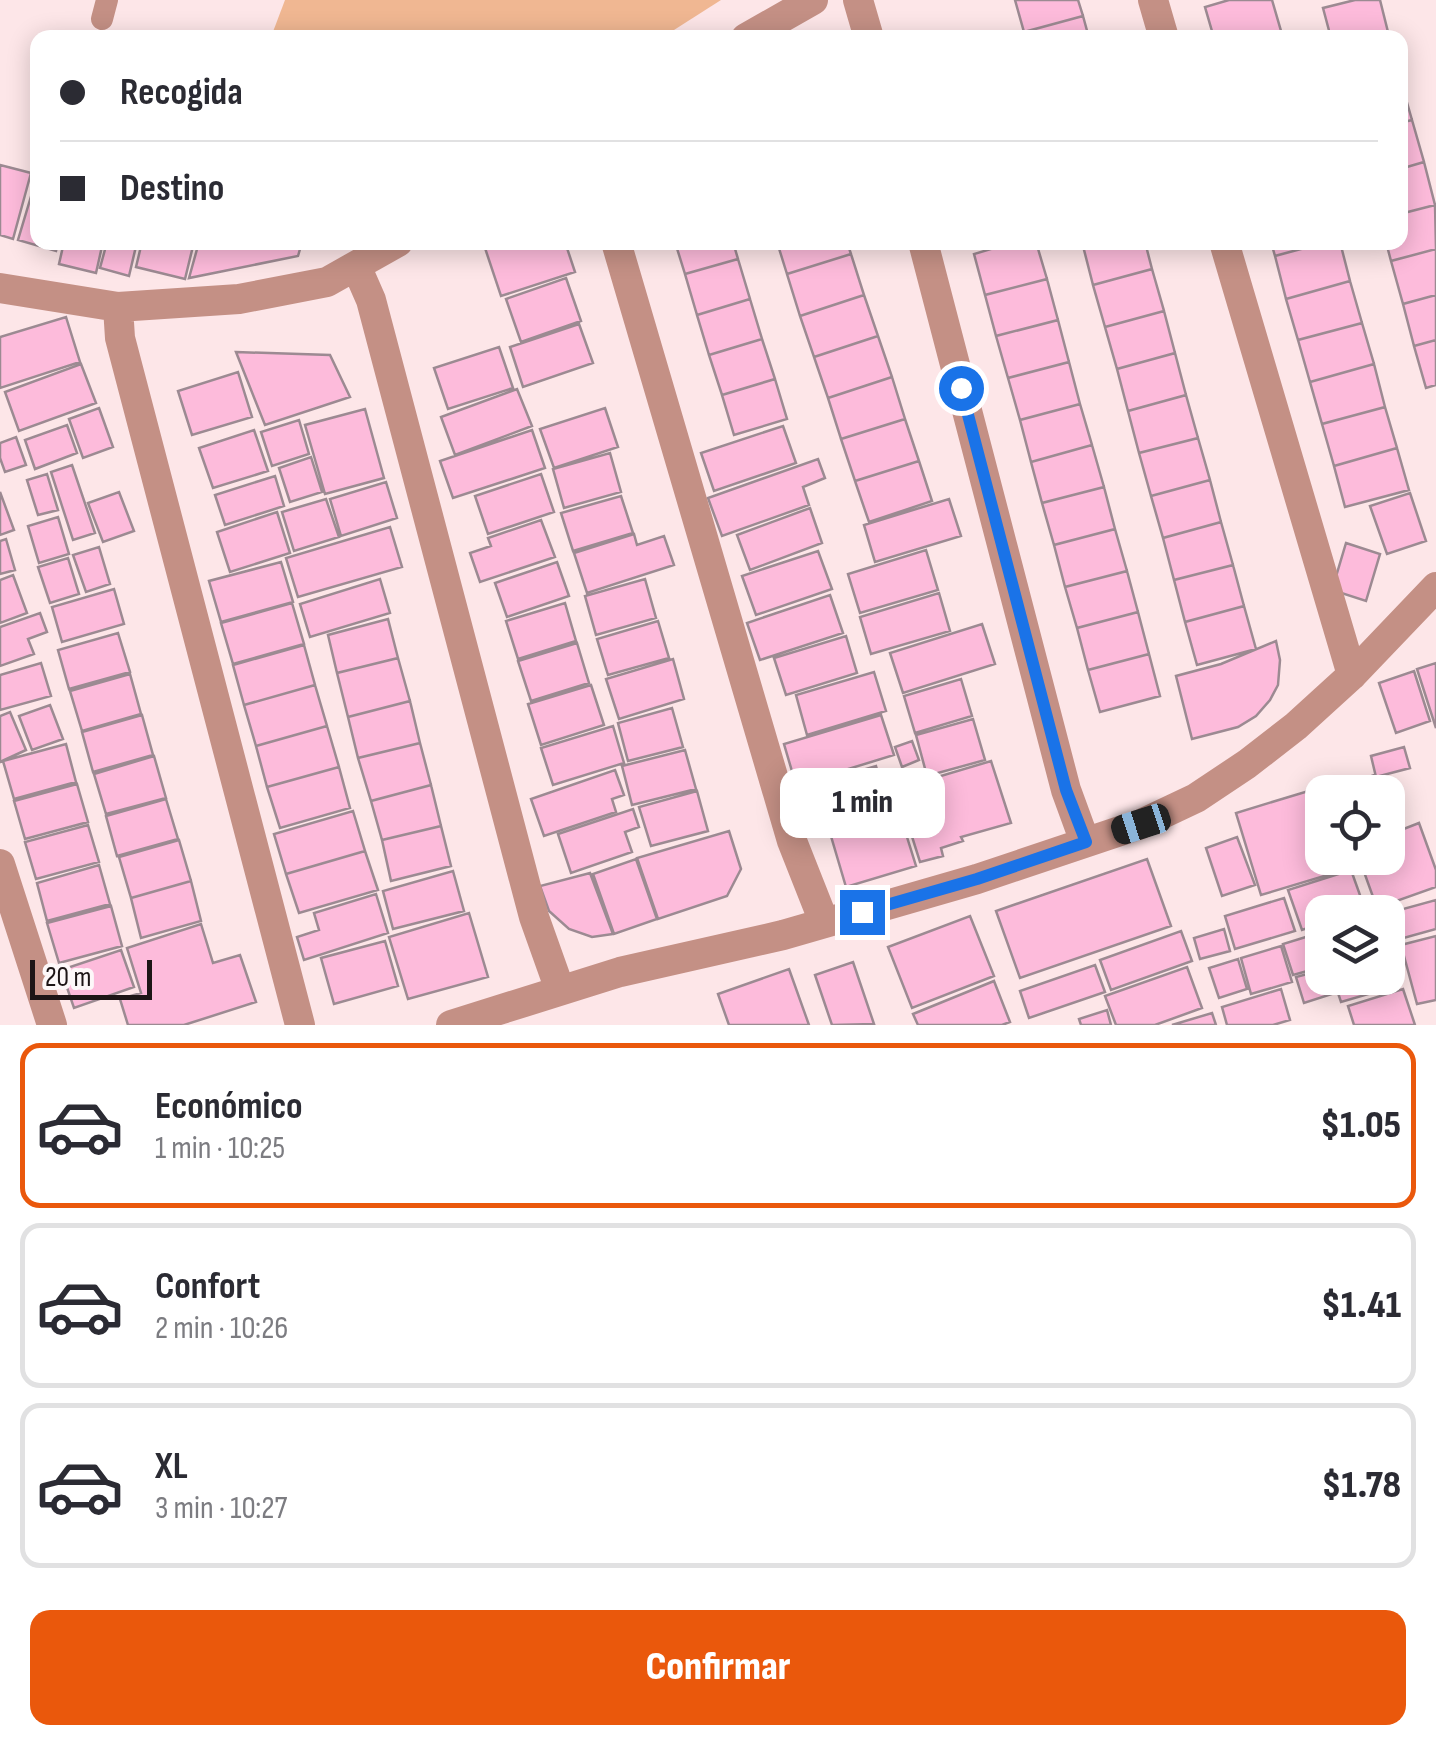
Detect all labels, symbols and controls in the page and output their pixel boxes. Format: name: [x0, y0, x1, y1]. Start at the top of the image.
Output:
text: Recogida: [120, 70, 243, 115]
text: Destino: [120, 166, 224, 211]
route start: [939, 366, 984, 411]
callout: 1 min: [780, 767, 944, 837]
map controls: [1305, 775, 1405, 995]
button: locate: [1305, 775, 1405, 875]
text: 1 min: [832, 783, 893, 822]
car: [1108, 800, 1174, 848]
route end: [840, 890, 885, 935]
button: layers: [1305, 895, 1405, 995]
scale bar: [30, 955, 152, 1000]
text: 20 m: [45, 961, 91, 994]
icon: car: [35, 1081, 125, 1171]
text: Económico: [155, 1084, 303, 1129]
text: $1.05: [1320, 1103, 1401, 1148]
text: 1 min · 10:25: [155, 1129, 285, 1168]
icon: car: [35, 1261, 125, 1351]
text: Confort: [155, 1264, 260, 1309]
text: $1.41: [1321, 1283, 1401, 1328]
text: 2 min · 10:26: [155, 1309, 288, 1348]
icon: car: [35, 1441, 125, 1531]
text: XL: [155, 1444, 188, 1489]
text: $1.78: [1322, 1463, 1401, 1508]
text: 3 min · 10:27: [155, 1489, 287, 1528]
button: Confirmar: [30, 1610, 1406, 1725]

